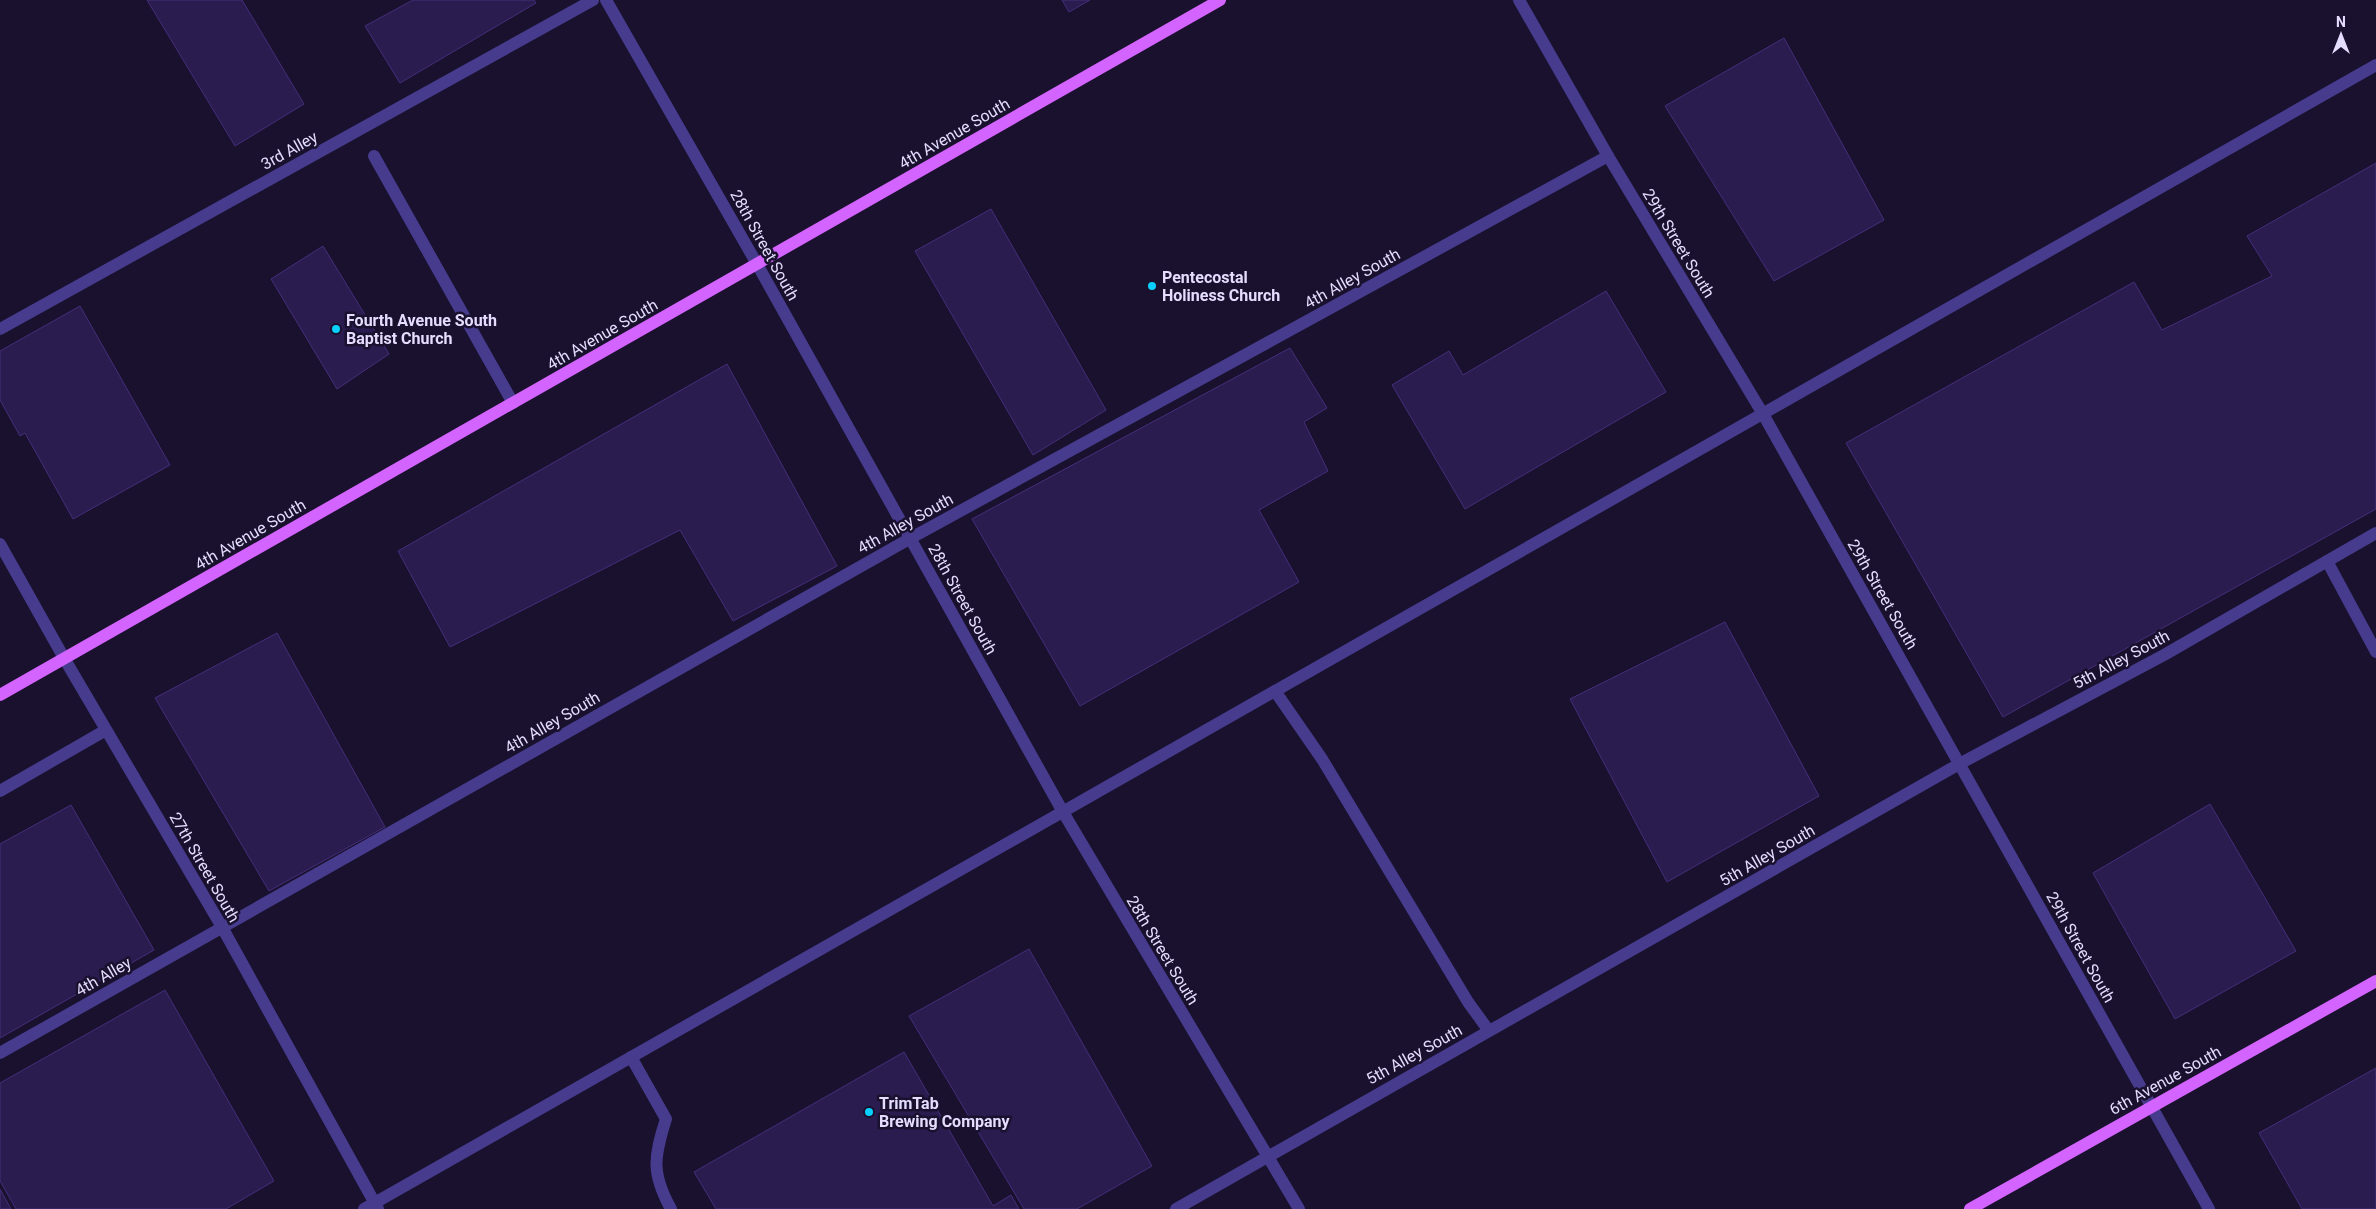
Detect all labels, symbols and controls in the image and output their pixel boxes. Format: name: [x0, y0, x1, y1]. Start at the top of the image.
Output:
north arrow: [2316, 10, 2366, 60]
text: N: [2336, 14, 2346, 30]
street label: 4th Avenue South: [895, 94, 1013, 173]
street label: 3rd Alley: [258, 127, 321, 174]
street label: 29th Street South: [1639, 185, 1719, 301]
street label: 28th Street South: [726, 187, 803, 304]
street label: 4th Alley South: [1301, 244, 1403, 313]
place label: Pentecostal Holiness Church: [1162, 268, 1280, 305]
marker: Pentecostal Holiness Church: [1146, 280, 1158, 292]
street label: 4th Avenue South: [543, 295, 661, 374]
place label: Fourth Avenue South Baptist Church: [346, 311, 497, 348]
marker: Fourth Avenue South Baptist Church: [330, 323, 342, 335]
street label: 4th Alley South: [854, 489, 956, 558]
street label: 4th Avenue South: [191, 495, 309, 574]
street label: 29th Street South: [1843, 536, 1922, 653]
street label: 28th Street South: [924, 541, 1001, 658]
street label: 5th Alley South: [2070, 626, 2173, 693]
street label: 4th Alley South: [501, 688, 603, 757]
street label: 27th Street South: [165, 809, 244, 926]
street label: 5th Alley South: [1716, 821, 1818, 890]
street label: 29th Street South: [2042, 889, 2119, 1006]
street label: 28th Street South: [1123, 892, 1203, 1008]
street label: 4th Alley: [72, 953, 135, 1000]
street label: 5th Alley South: [1363, 1020, 1465, 1089]
street label: 6th Avenue South: [2106, 1042, 2224, 1119]
place label: TrimTab Brewing Company: [879, 1094, 1011, 1131]
marker: TrimTab Brewing Company: [863, 1106, 875, 1118]

